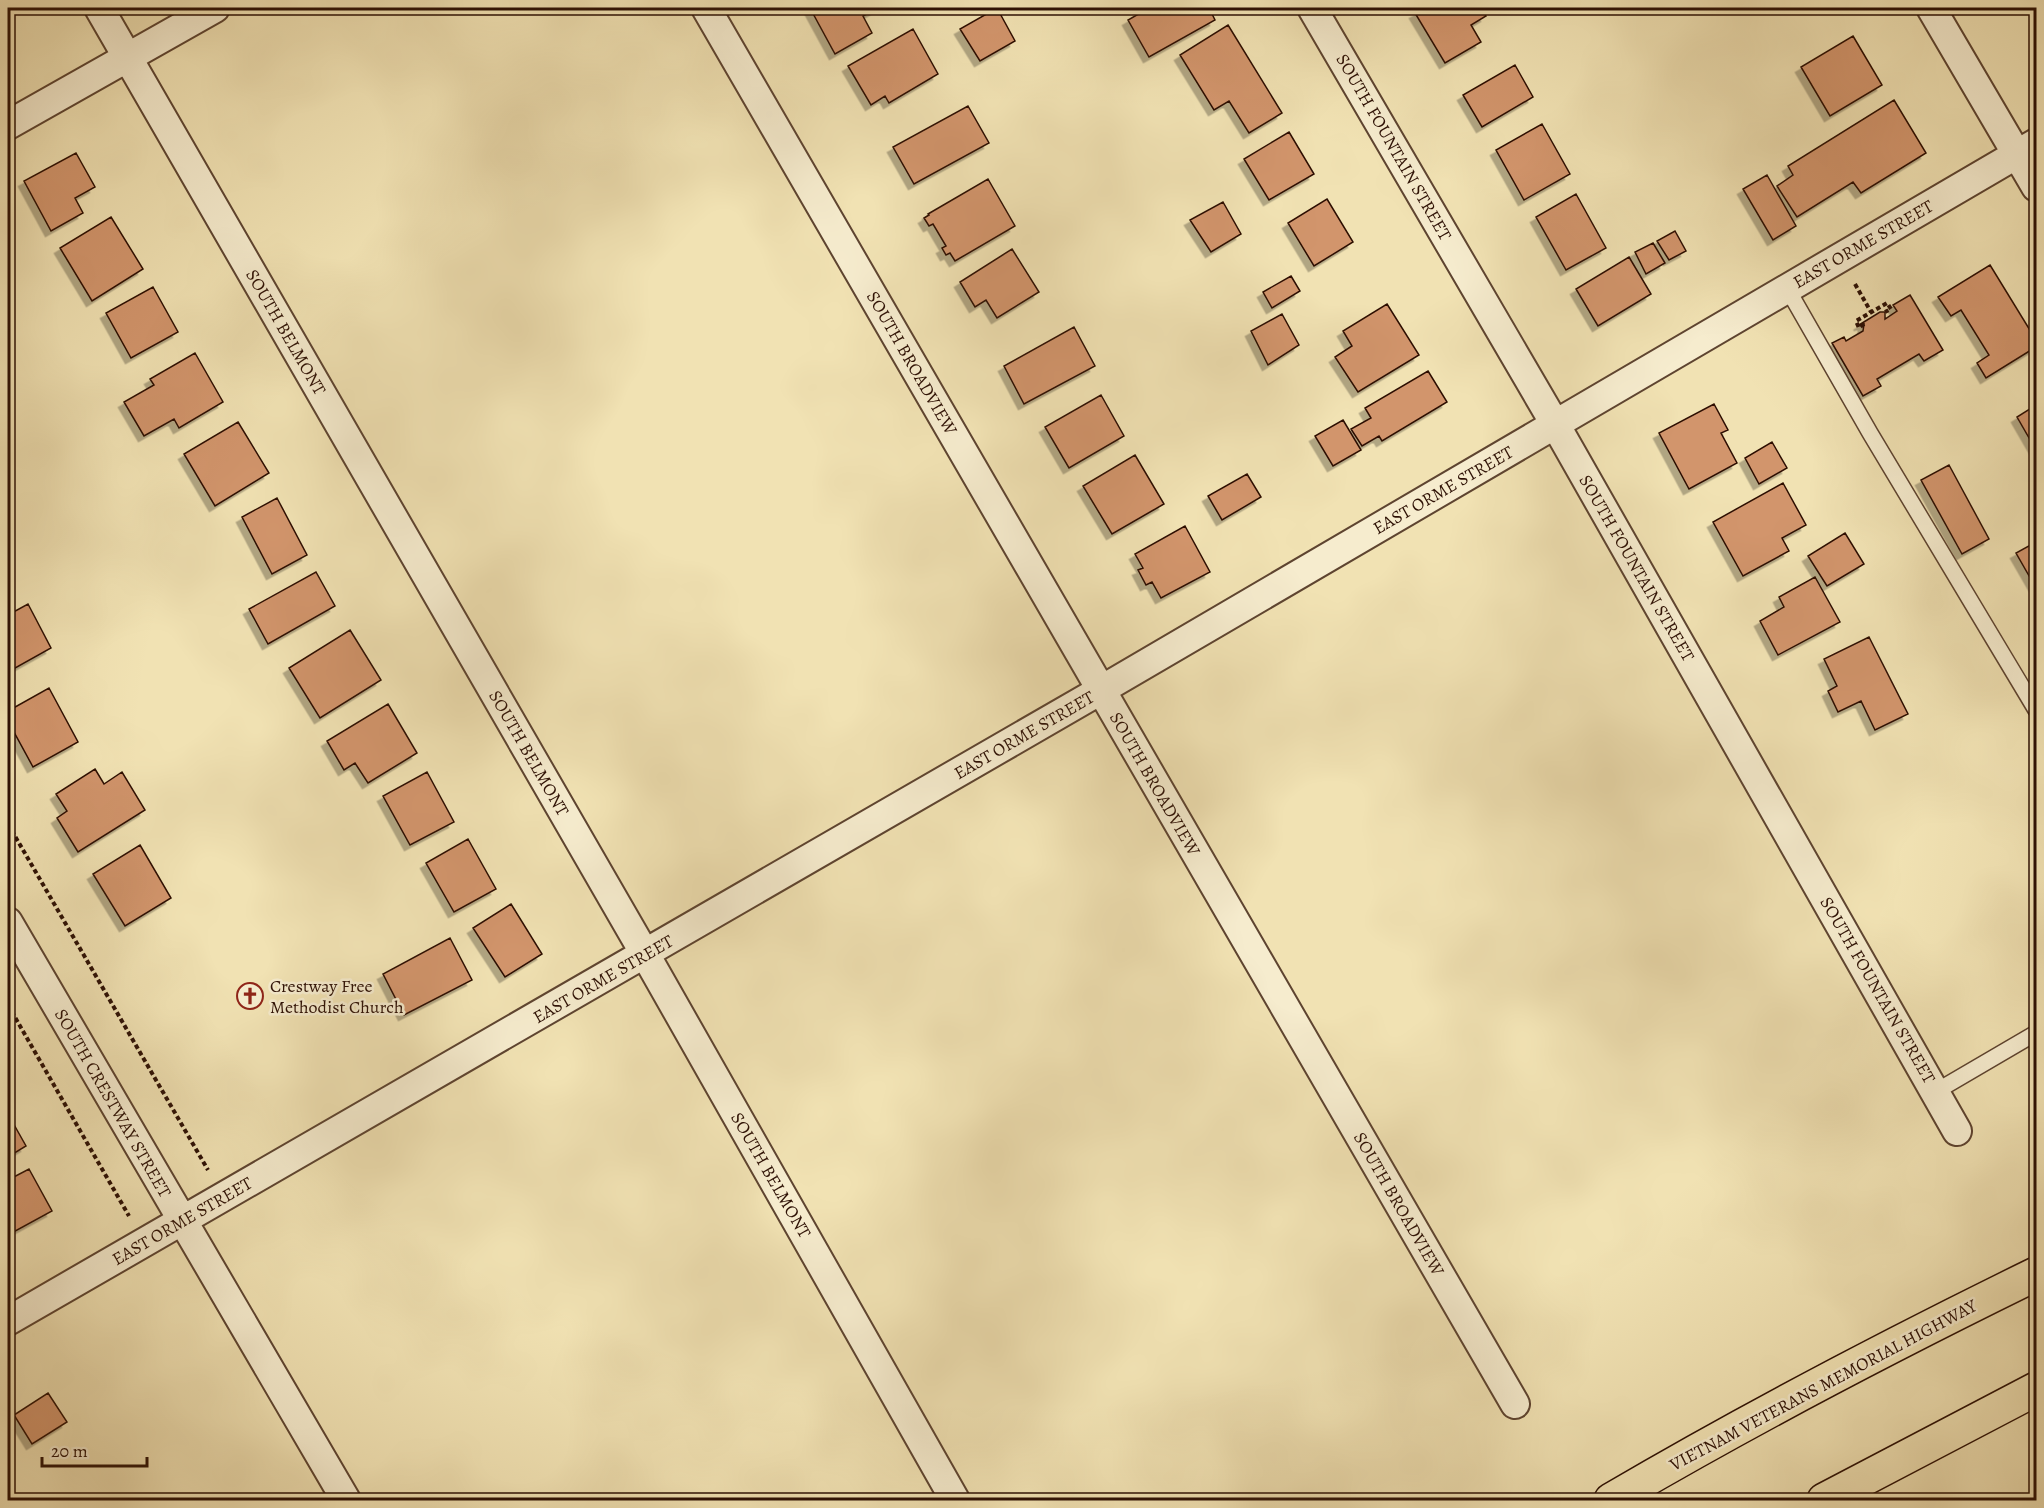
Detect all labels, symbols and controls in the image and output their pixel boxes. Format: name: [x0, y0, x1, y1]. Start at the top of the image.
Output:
street label: SOUTH FOUNTAIN STREET: [1331, 49, 1457, 245]
street label: EAST ORME STREET: [1788, 194, 1938, 294]
street label: SOUTH BELMONT: [240, 265, 332, 399]
street label: SOUTH BROADVIEW: [861, 287, 963, 440]
street label: EAST ORME STREET: [1368, 440, 1518, 540]
street label: SOUTH FOUNTAIN STREET: [1574, 470, 1700, 666]
street label: EAST ORME STREET: [949, 685, 1099, 785]
street label: SOUTH BELMONT: [483, 686, 575, 820]
street label: SOUTH BROADVIEW: [1104, 708, 1206, 861]
street label: SOUTH FOUNTAIN STREET: [1815, 892, 1941, 1088]
street label: EAST ORME STREET: [528, 929, 678, 1029]
place label: Crestway Free Methodist Church: [270, 974, 404, 1019]
church icon: Crestway Free Methodist Church: [235, 981, 265, 1011]
street label: SOUTH CRESTWAY STREET: [49, 1004, 177, 1202]
street label: SOUTH BELMONT: [725, 1108, 817, 1242]
street label: SOUTH BROADVIEW: [1348, 1128, 1450, 1281]
street label: EAST ORME STREET: [107, 1171, 257, 1271]
street label: VIETNAM VETERANS MEMORIAL HIGHWAY: [1664, 1293, 1982, 1477]
scale bar: [42, 1430, 147, 1468]
text: 20 m: [51, 1439, 88, 1463]

